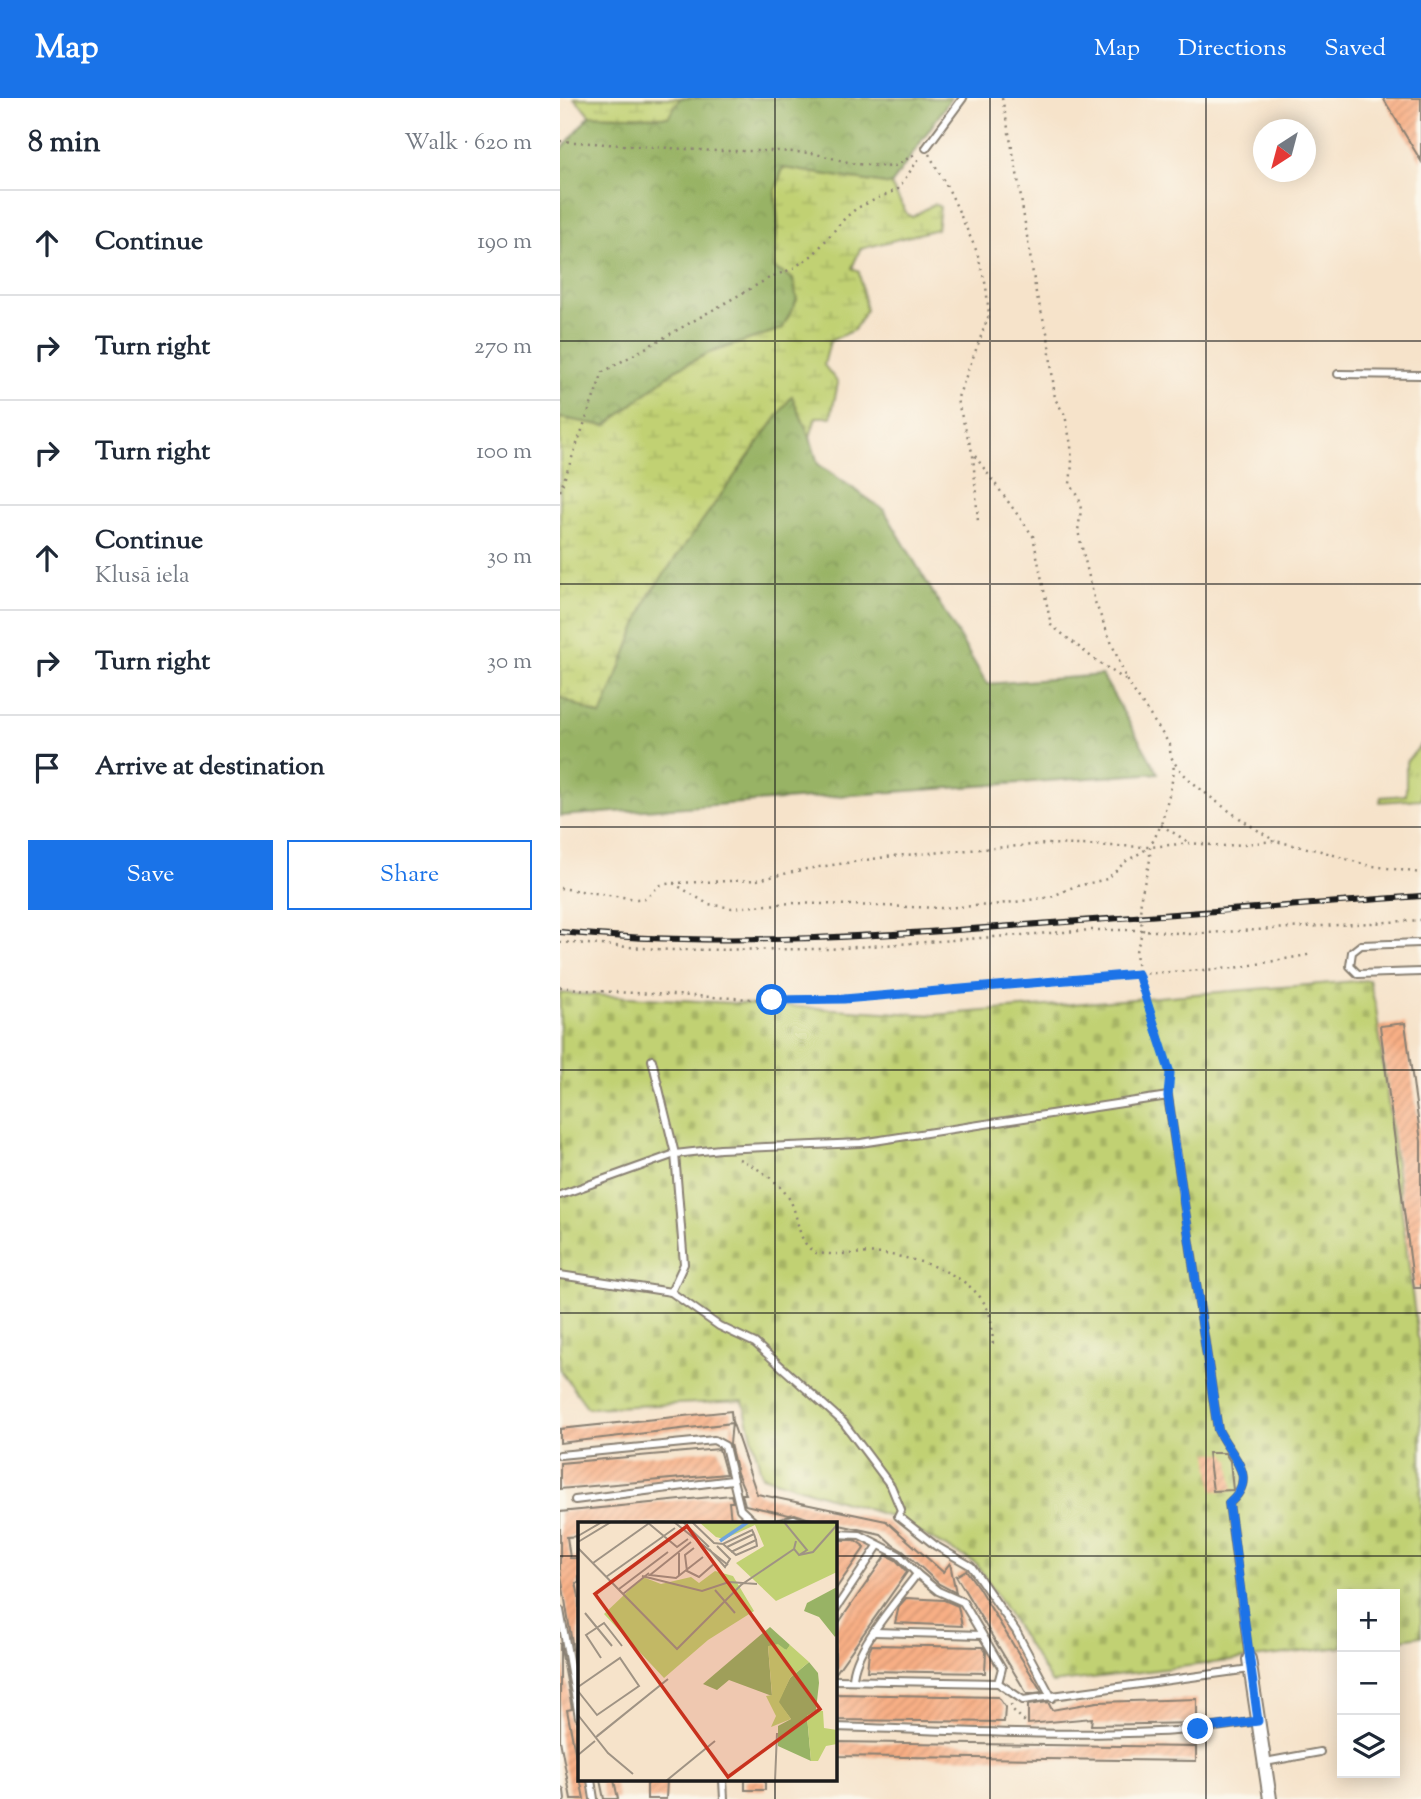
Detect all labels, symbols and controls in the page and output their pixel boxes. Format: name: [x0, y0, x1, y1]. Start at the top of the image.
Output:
text: Map: [35, 25, 99, 73]
text: Map: [1094, 32, 1140, 66]
text: Directions: [1178, 32, 1286, 66]
text: Saved: [1324, 32, 1386, 66]
north arrow: [1253, 119, 1316, 182]
text: 8 min: [28, 122, 100, 165]
text: Walk · 620 m: [404, 127, 532, 160]
icon: ahead: [28, 224, 66, 262]
text: Continue: [95, 224, 203, 261]
text: 190 m: [477, 226, 532, 259]
icon: right: [28, 329, 66, 367]
text: Turn right: [95, 329, 210, 366]
text: 270 m: [474, 331, 532, 364]
icon: right: [28, 434, 66, 472]
text: Turn right: [95, 434, 210, 471]
text: 100 m: [476, 436, 532, 469]
text: Continue: [95, 523, 203, 560]
icon: ahead: [28, 539, 66, 577]
text: 30 m: [487, 541, 532, 574]
text: Klusā iela: [95, 560, 190, 593]
icon: right: [28, 644, 66, 682]
text: Turn right: [95, 644, 210, 681]
text: 30 m: [487, 646, 532, 679]
icon: arrive: [28, 749, 66, 787]
text: Arrive at destination: [95, 749, 325, 786]
button: Save: [28, 840, 273, 910]
button: Share: [287, 840, 532, 910]
route start: [756, 984, 787, 1015]
inset map: [578, 1522, 836, 1782]
map controls: [1337, 1589, 1400, 1778]
button: +: [1337, 1589, 1400, 1652]
button: −: [1337, 1652, 1400, 1715]
route end: [1182, 1713, 1213, 1744]
button: layers: [1337, 1715, 1400, 1778]

